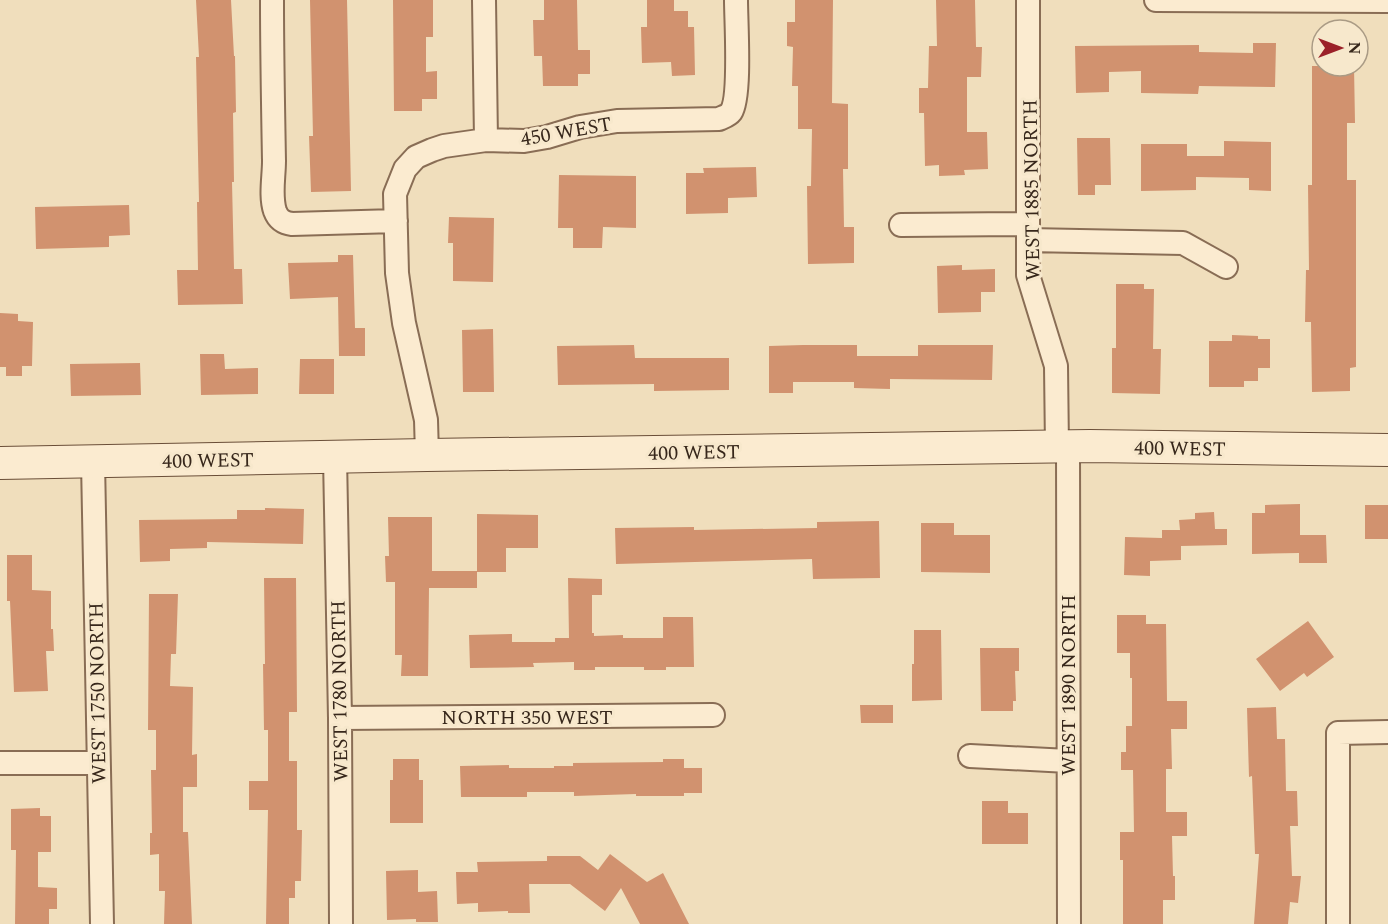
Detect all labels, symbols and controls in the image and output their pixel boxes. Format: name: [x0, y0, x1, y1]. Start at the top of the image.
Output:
north arrow: [1310, 18, 1370, 78]
text: N: [1342, 41, 1366, 55]
street label: WEST 1885 NORTH: [1015, 99, 1049, 281]
street label: 450 WEST: [518, 109, 614, 155]
street label: 400 WEST: [1134, 433, 1226, 465]
street label: 400 WEST: [648, 437, 740, 469]
street label: 400 WEST: [162, 445, 254, 477]
street label: WEST 1890 NORTH: [1054, 594, 1084, 776]
street label: WEST 1780 NORTH: [323, 600, 357, 782]
street label: WEST 1750 NORTH: [81, 602, 115, 784]
street label: NORTH 350 WEST: [441, 703, 613, 733]

